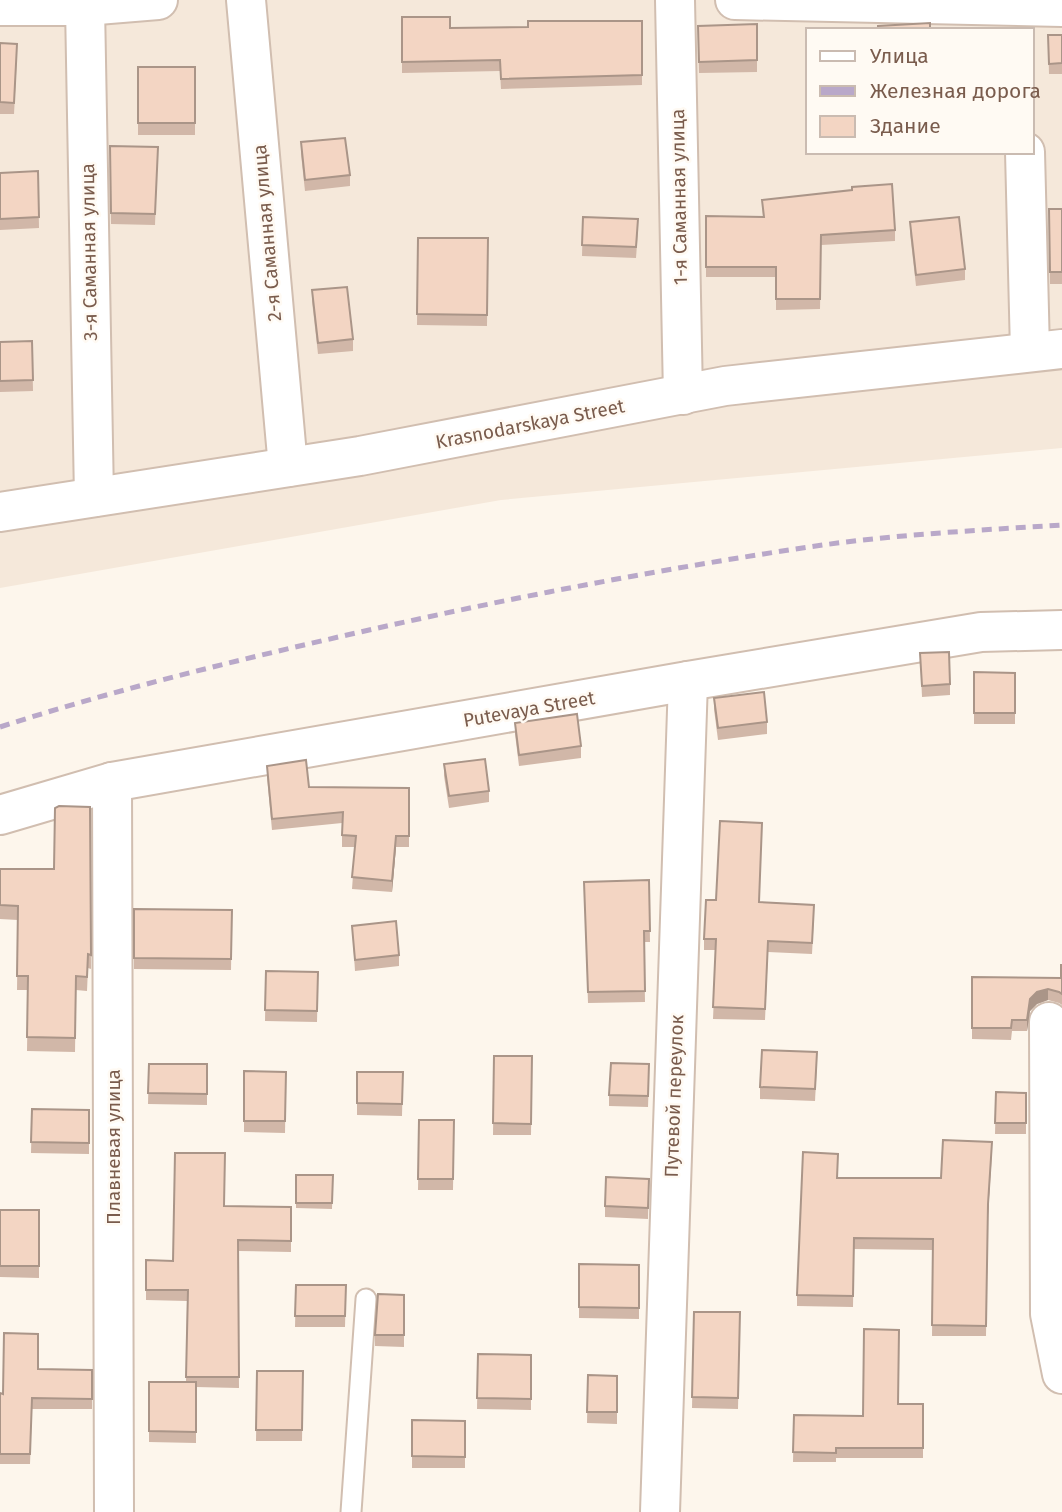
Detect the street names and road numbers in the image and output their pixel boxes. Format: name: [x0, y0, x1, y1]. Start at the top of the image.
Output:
street label: 1-я Саманная улица: [666, 109, 692, 285]
street label: 2-я Саманная улица: [248, 144, 286, 322]
street label: 3-я Саманная улица: [76, 163, 102, 341]
street label: Krasnodarskaya Street: [433, 394, 627, 454]
street label: Putevaya Street: [461, 686, 597, 732]
street label: Путевой переулок: [660, 1014, 688, 1178]
street label: Плавневая улица: [102, 1069, 125, 1225]

